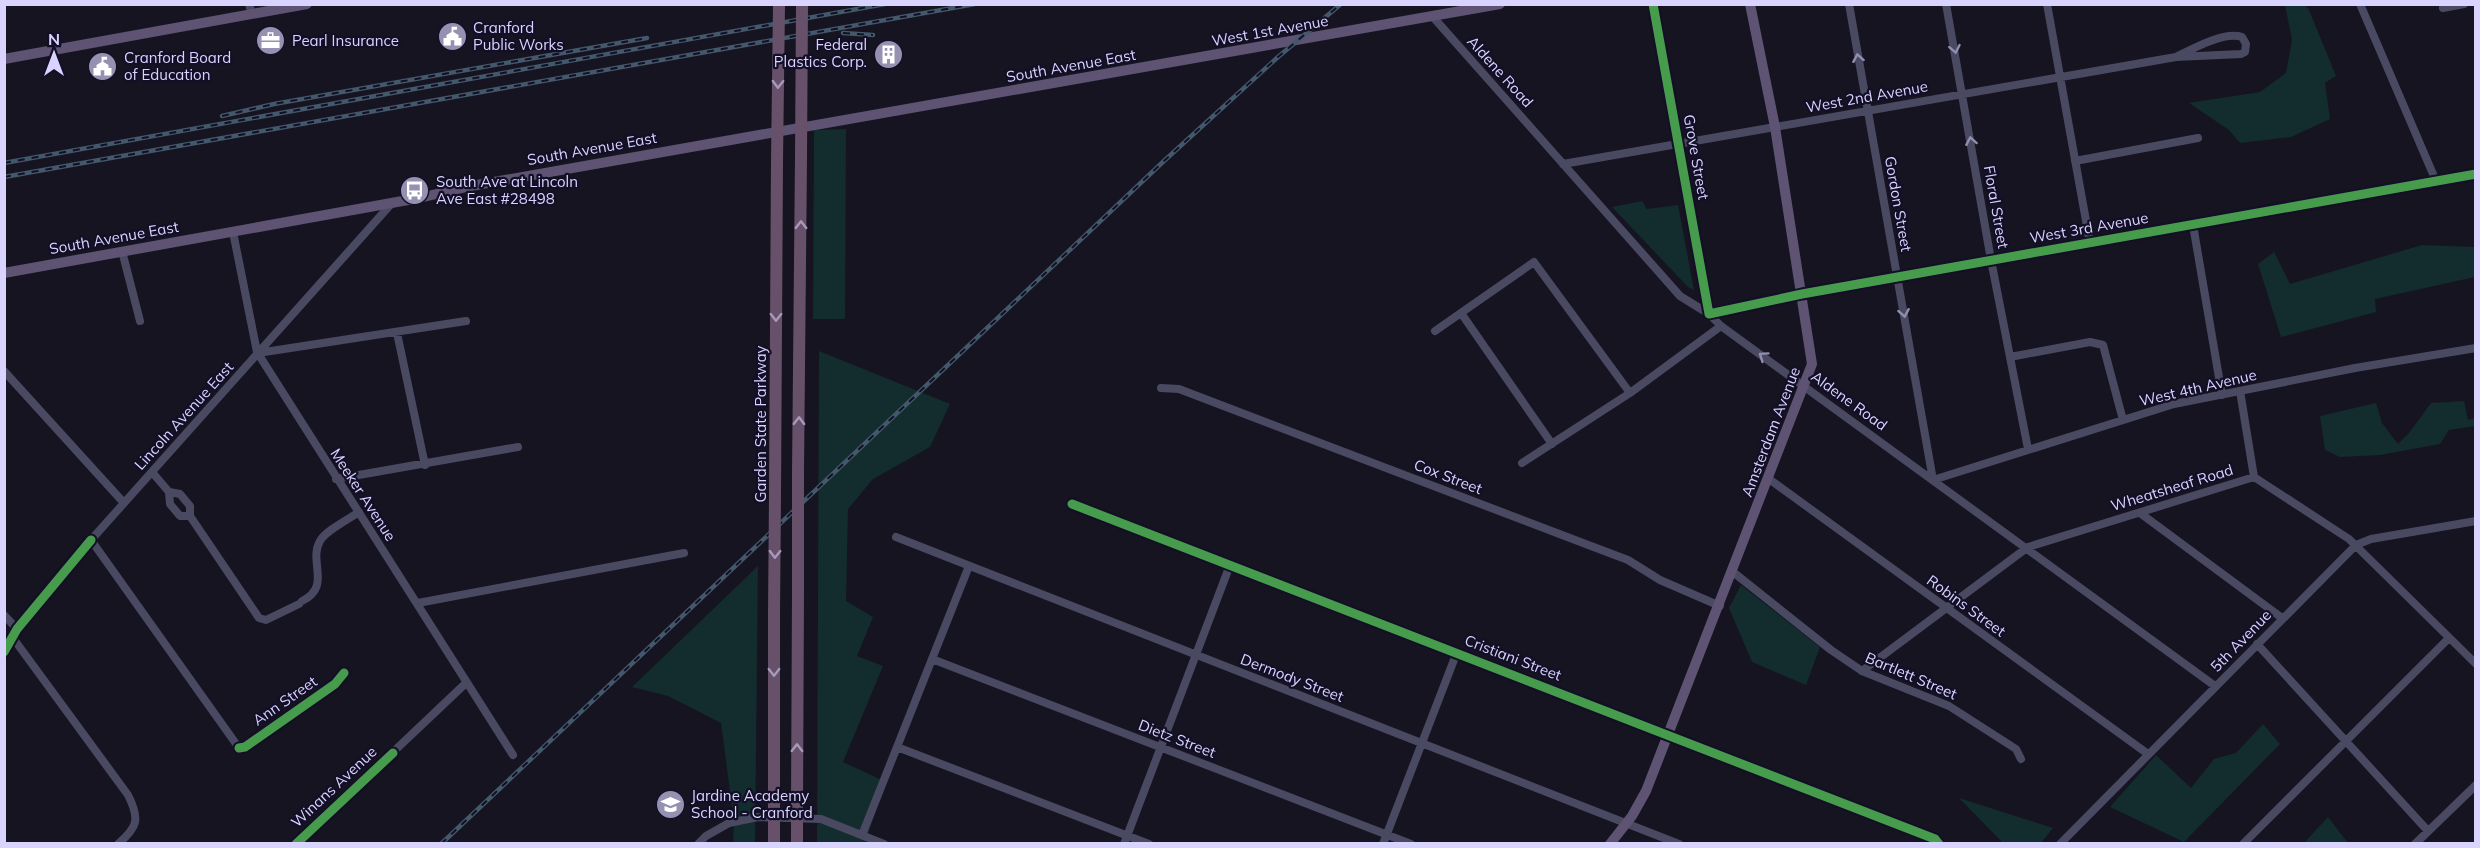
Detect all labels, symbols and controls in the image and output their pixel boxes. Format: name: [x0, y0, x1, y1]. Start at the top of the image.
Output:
street label: West 1st Avenue: [1210, 11, 1330, 50]
place label: Cranford Public Works: [473, 18, 564, 54]
public building icon: Cranford Public Works: [436, 21, 468, 53]
north arrow: [24, 24, 84, 84]
office icon: Pearl Insurance: [255, 25, 287, 57]
text: N: [48, 29, 60, 49]
place label: Pearl Insurance: [292, 31, 399, 50]
street label: Aldene Road: [1463, 32, 1537, 111]
place label: Federal Plastics Corp.: [774, 35, 867, 71]
building icon: Federal Plastics Corp.: [872, 38, 904, 70]
one-way arrow: [1948, 44, 1961, 54]
street label: South Avenue East: [1005, 45, 1137, 86]
place label: Cranford Board of Education: [124, 48, 231, 84]
public building icon: Cranford Board of Education: [87, 51, 119, 83]
one-way arrow: [1852, 53, 1865, 63]
street label: West 2nd Avenue: [1804, 76, 1929, 117]
one-way arrow: [772, 79, 784, 88]
street label: Grove Street: [1680, 113, 1713, 201]
street label: South Avenue East: [526, 128, 658, 169]
one-way arrow: [1965, 136, 1977, 145]
street label: Gordon Street: [1881, 155, 1916, 253]
street label: Floral Street: [1980, 164, 2013, 250]
place label: South Ave at Lincoln Ave East #28498: [436, 172, 578, 208]
bus stop icon: South Ave at Lincoln Ave East #28498: [399, 175, 431, 207]
street label: West 3rd Avenue: [2028, 208, 2150, 247]
street label: South Avenue East: [48, 217, 180, 258]
one-way arrow: [795, 220, 807, 229]
one-way arrow: [1897, 308, 1909, 318]
one-way arrow: [770, 313, 782, 322]
street label: Garden State Parkway: [751, 345, 770, 503]
one-way arrow: [1759, 352, 1770, 363]
street label: Lincoln Avenue East: [130, 358, 237, 474]
street label: Amsterdam Avenue: [1737, 364, 1804, 499]
street label: West 4th Avenue: [2137, 365, 2258, 410]
street label: Aldene Road: [1808, 367, 1891, 435]
one-way arrow: [793, 417, 805, 426]
street label: Meeker Avenue: [326, 445, 400, 545]
street label: Cox Street: [1411, 455, 1485, 498]
street label: Wheatsheaf Road: [2108, 460, 2235, 515]
one-way arrow: [769, 549, 781, 558]
street label: Robins Street: [1923, 571, 2009, 641]
street label: 5th Avenue: [2206, 606, 2275, 676]
street label: Cristiani Street: [1462, 630, 1564, 685]
street label: Bartlett Street: [1863, 648, 1960, 703]
street label: Dermody Street: [1238, 649, 1346, 706]
one-way arrow: [768, 668, 780, 677]
street label: Ann Street: [249, 672, 320, 730]
street label: Dietz Street: [1136, 715, 1219, 762]
street label: Winans Avenue: [287, 742, 381, 831]
one-way arrow: [791, 744, 803, 753]
place label: Jardine Academy School - Cranford: [691, 786, 813, 822]
school or university icon: Jardine Academy School - Cranford: [654, 789, 686, 821]

